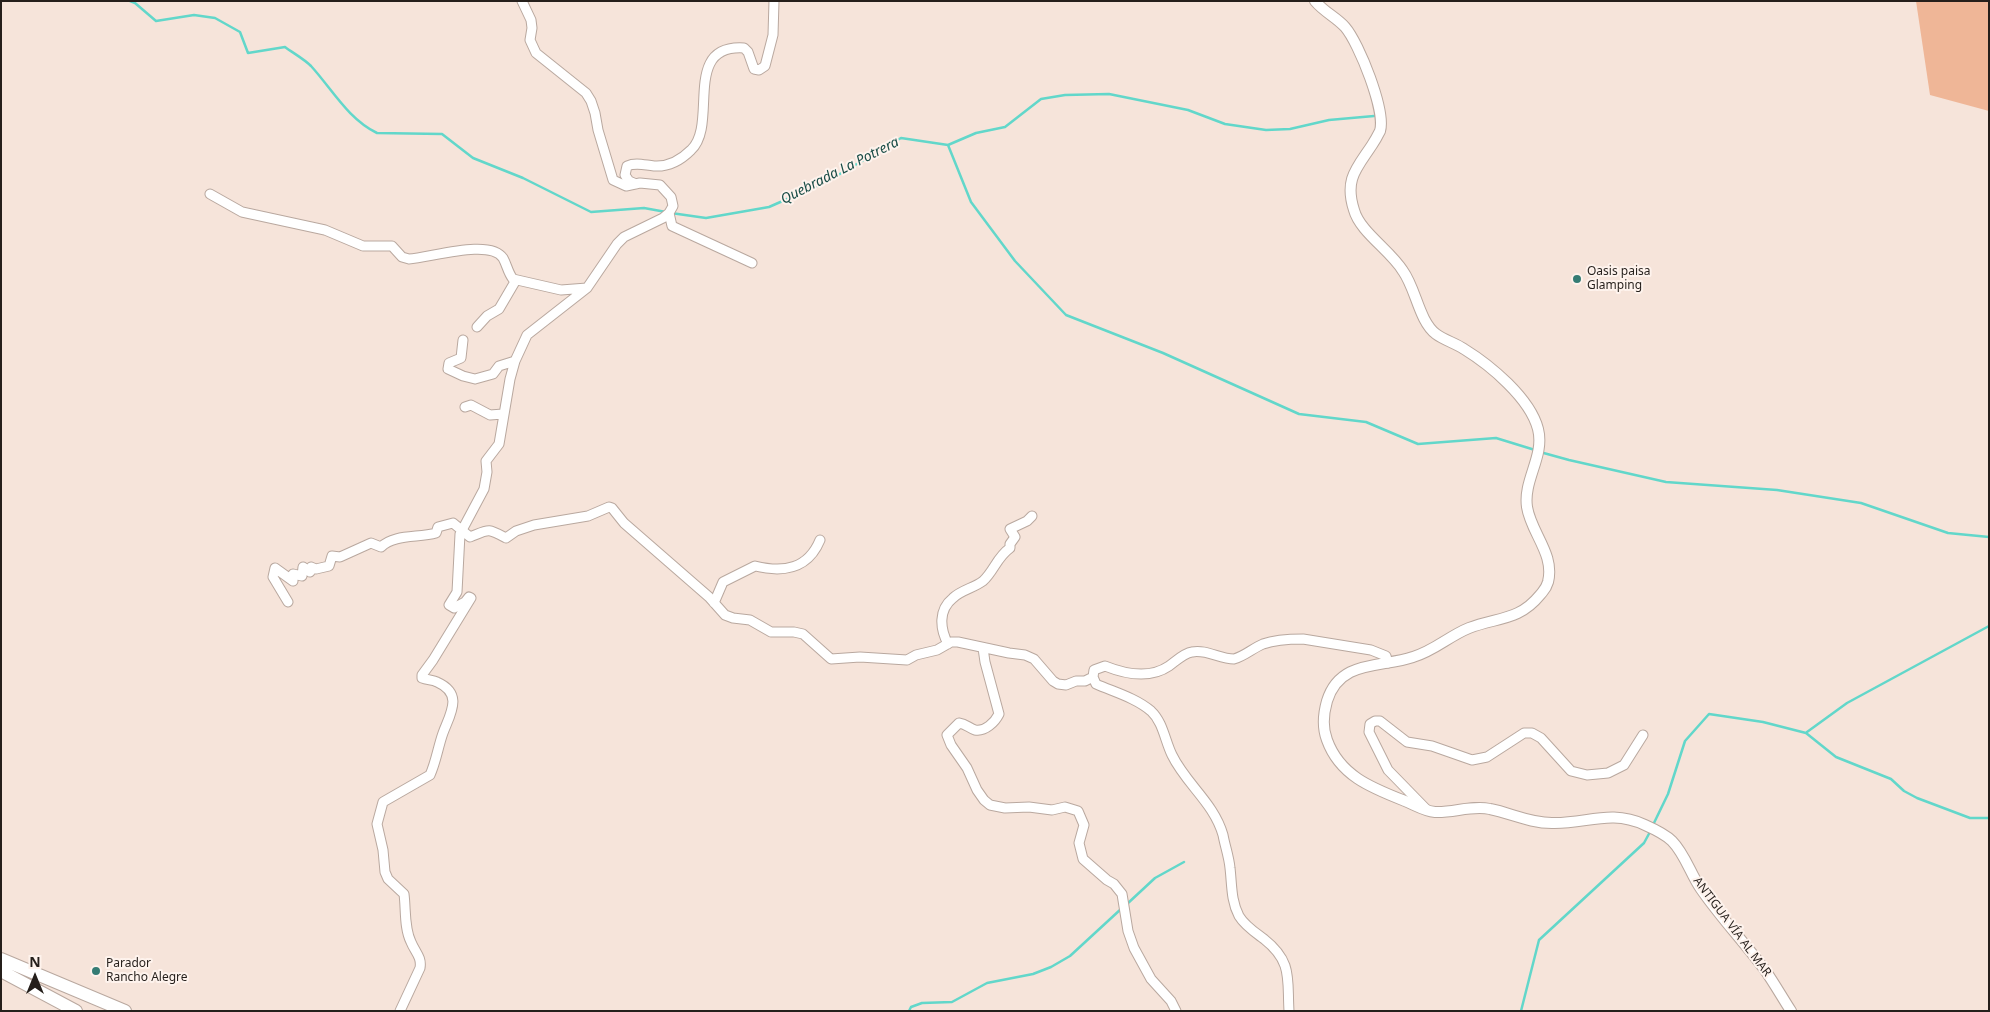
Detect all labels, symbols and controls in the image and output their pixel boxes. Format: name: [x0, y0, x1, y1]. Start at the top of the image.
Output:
water label: Quebrada La Potrera: [778, 134, 902, 208]
place label: Oasis paisa Glamping: [1587, 265, 1651, 293]
marker: Oasis paisa Glamping: [1571, 273, 1583, 285]
street label: ANTIGUA VÍA AL MAR: [1690, 874, 1774, 980]
north arrow: [10, 952, 60, 1002]
text: N: [29, 952, 41, 971]
place label: Parador Rancho Alegre: [106, 957, 188, 985]
marker: Parador Rancho Alegre: [90, 965, 102, 977]

